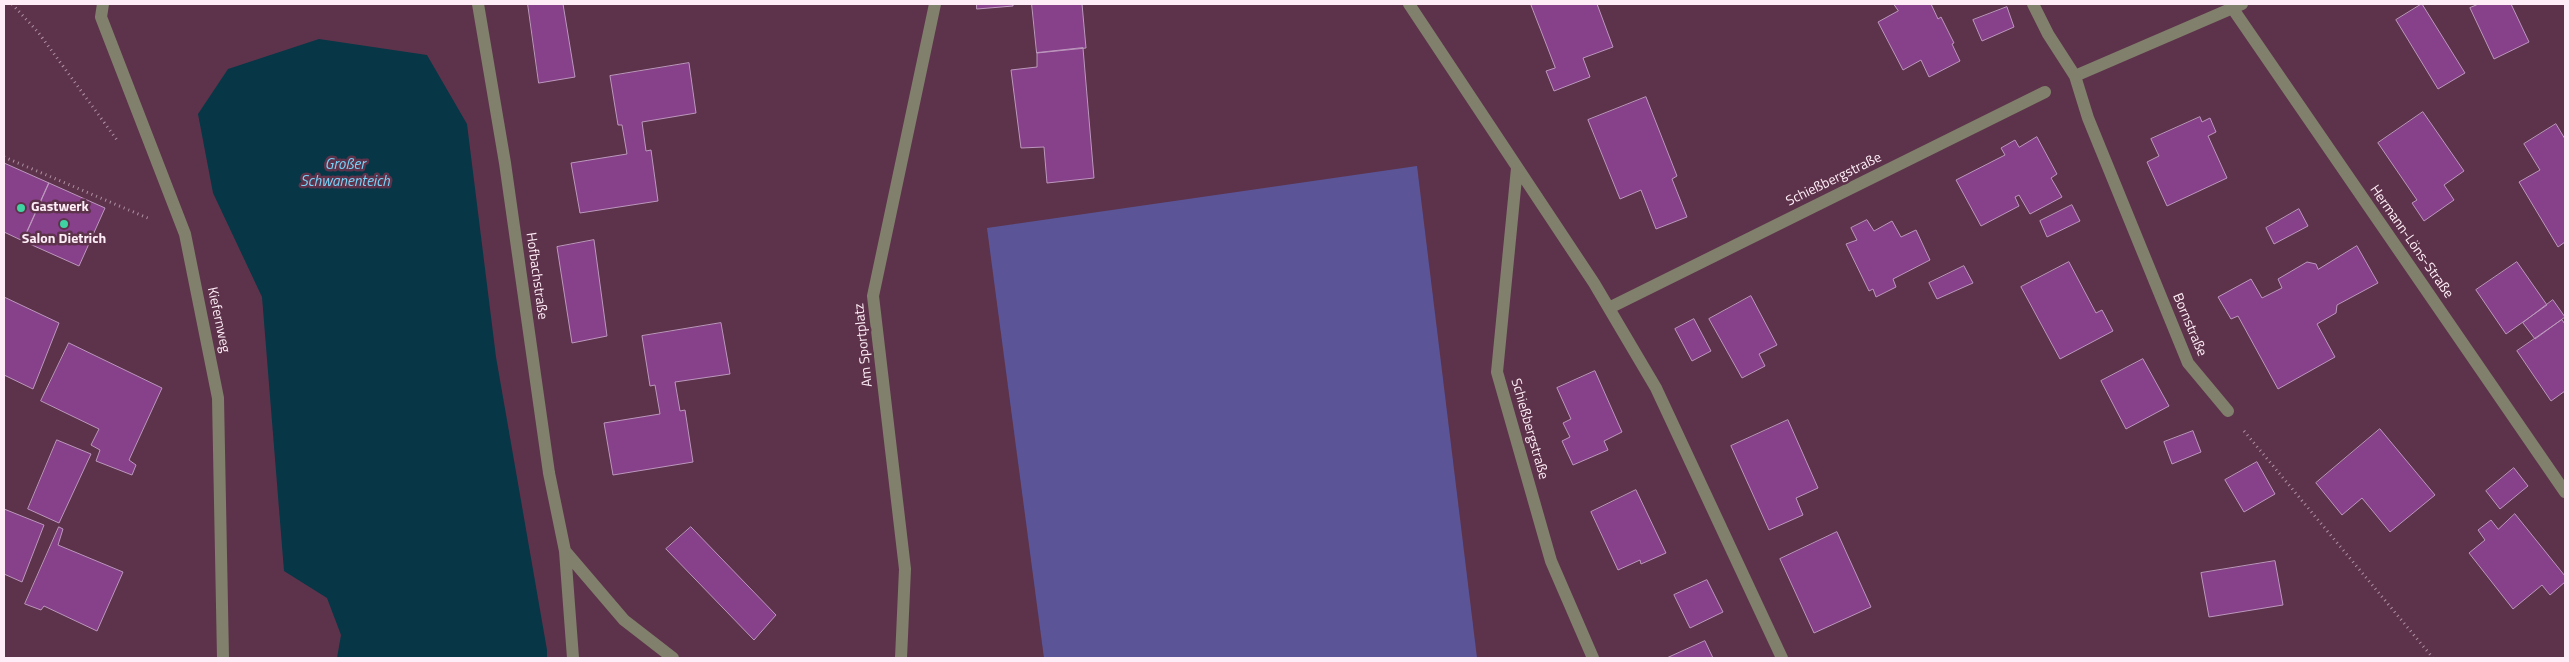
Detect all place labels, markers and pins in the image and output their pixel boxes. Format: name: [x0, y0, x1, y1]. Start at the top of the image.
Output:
place label: Gastwerk: [31, 200, 89, 216]
marker: Gastwerk: [15, 202, 27, 214]
marker: Salon Dietrich: [58, 218, 70, 230]
place label: Salon Dietrich: [22, 232, 106, 248]

